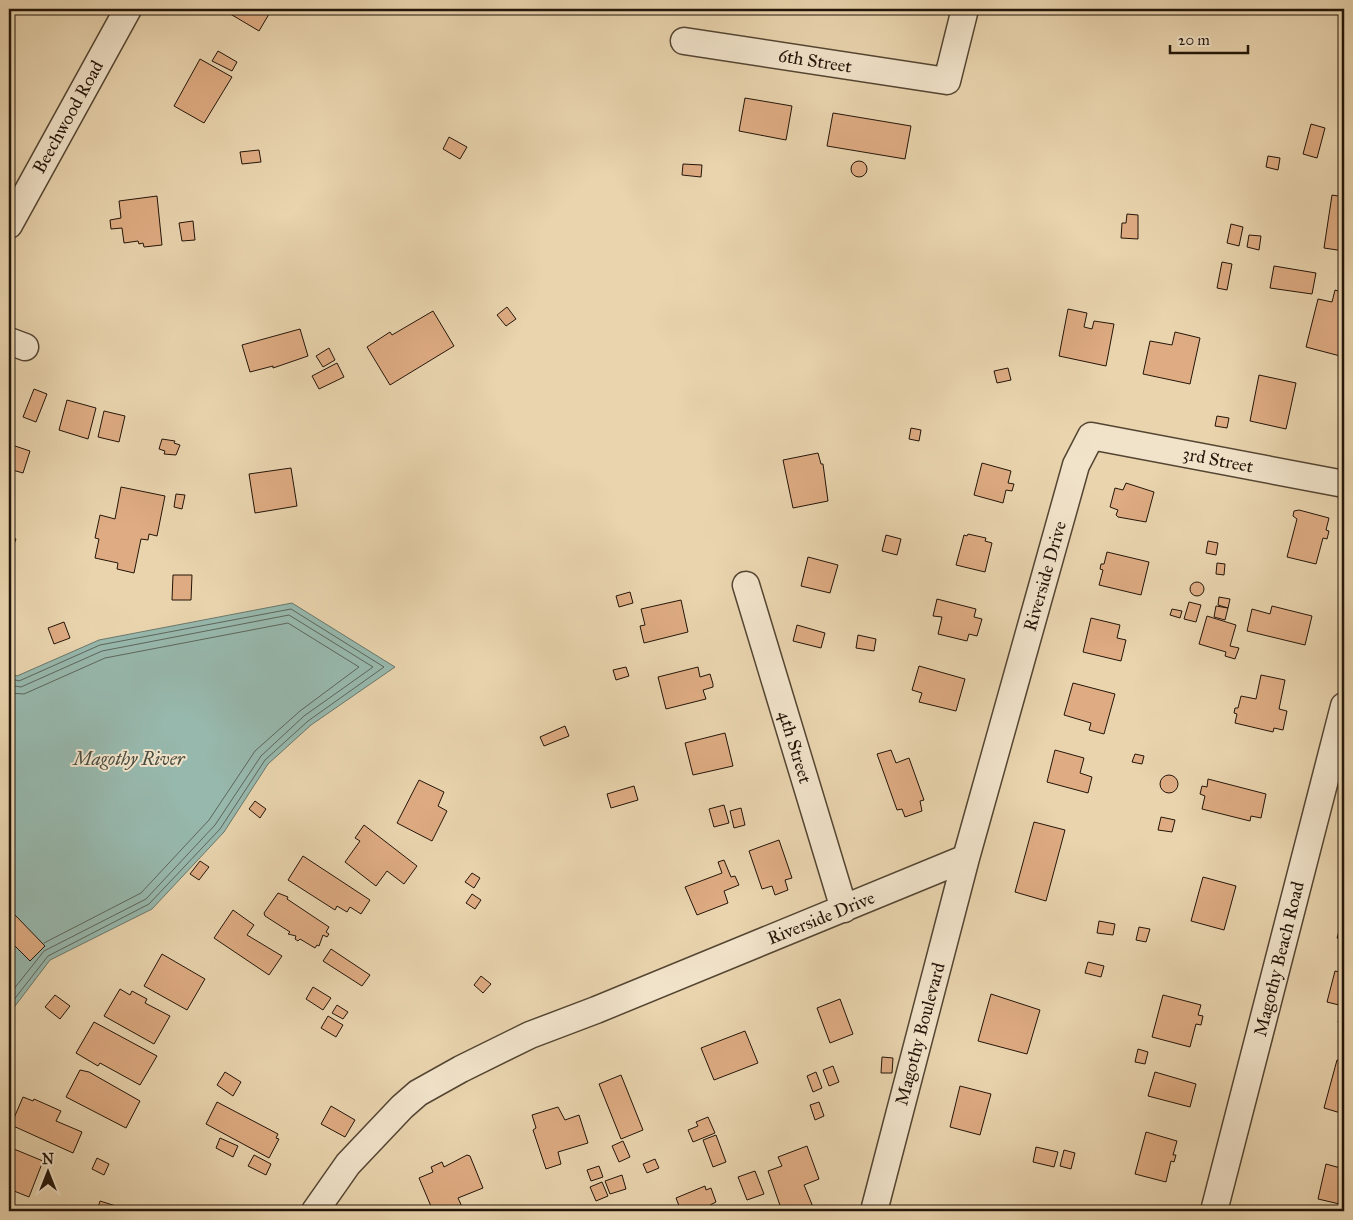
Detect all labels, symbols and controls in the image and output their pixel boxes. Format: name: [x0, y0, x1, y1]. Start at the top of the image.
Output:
scale bar: [1170, 22, 1248, 54]
text: 20 m: [1178, 31, 1210, 49]
street label: 6th Street: [777, 44, 854, 78]
street label: Beechwood Road: [28, 57, 108, 177]
street label: 3rd Street: [1181, 442, 1256, 478]
street label: Riverside Drive: [1019, 518, 1071, 634]
street label: 4th Street: [774, 708, 817, 787]
water label: Magothy River: [71, 747, 186, 770]
street label: Magothy Beach Road: [1249, 879, 1310, 1039]
street label: Riverside Drive: [764, 887, 878, 949]
street label: Magothy Boulevard: [890, 960, 951, 1108]
north arrow: [22, 1148, 72, 1198]
text: N: [42, 1151, 54, 1168]

